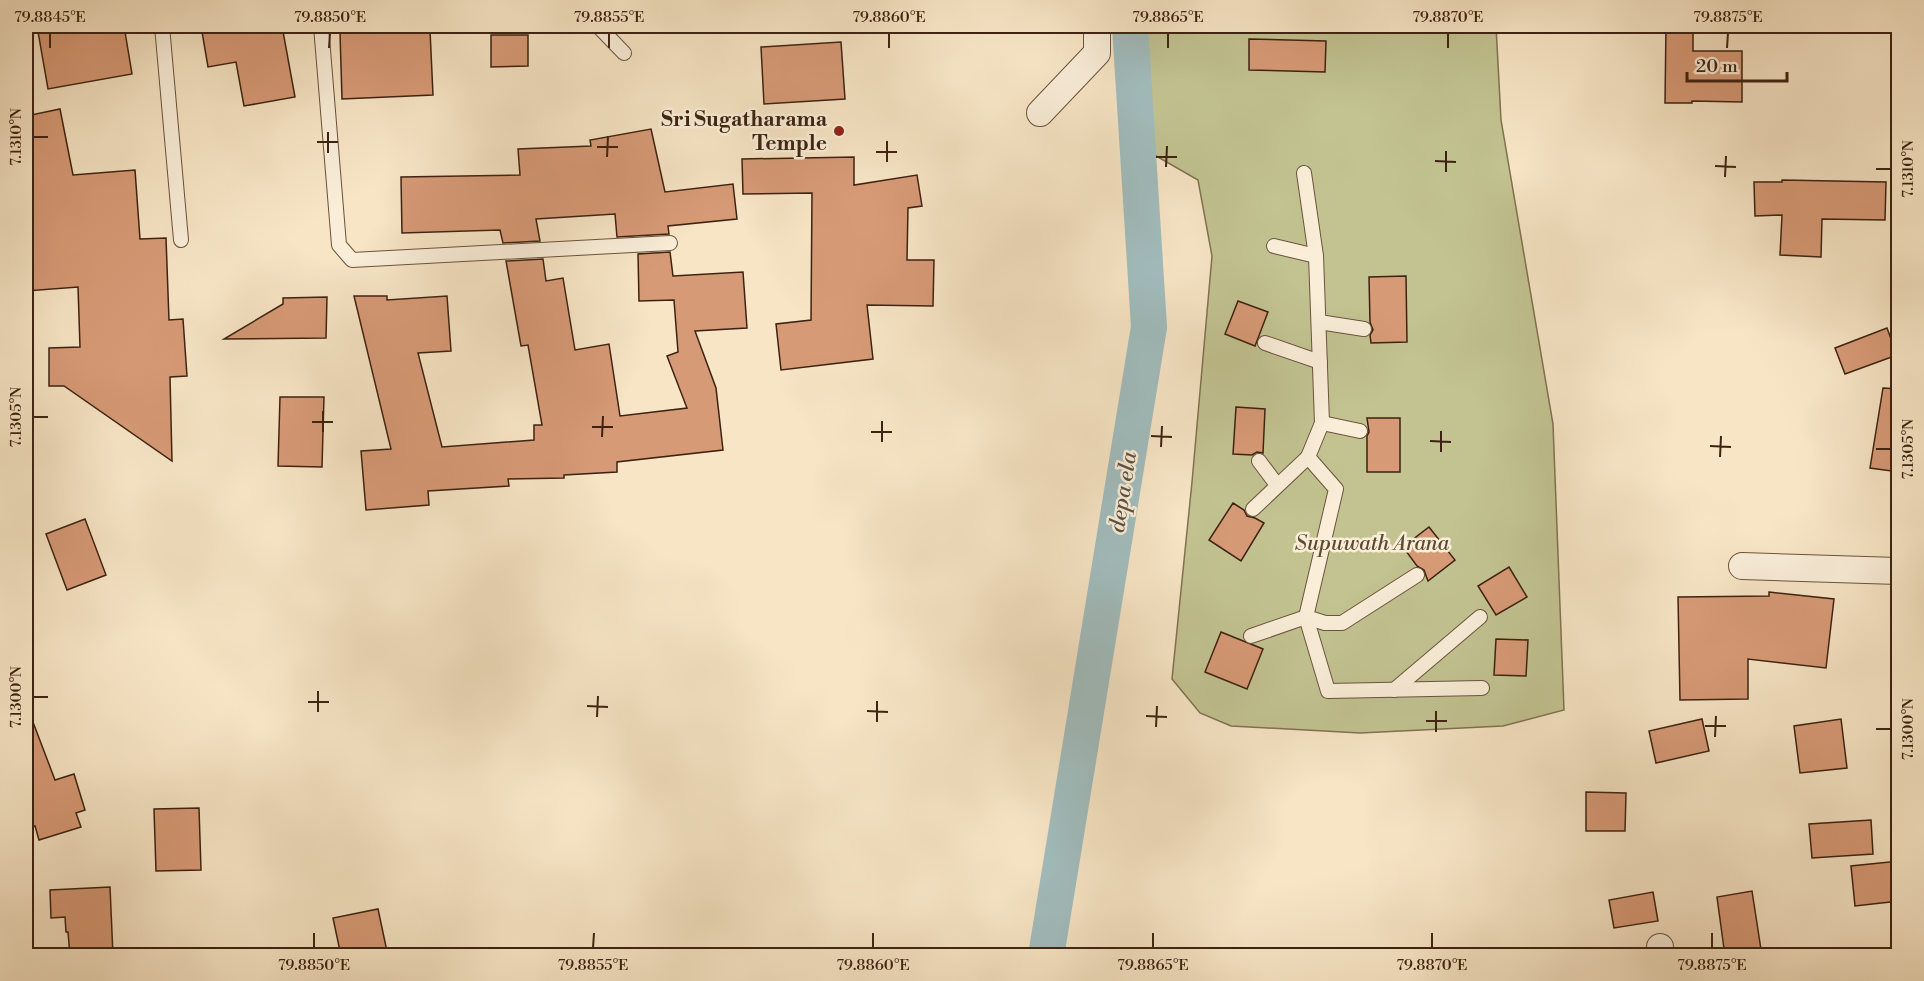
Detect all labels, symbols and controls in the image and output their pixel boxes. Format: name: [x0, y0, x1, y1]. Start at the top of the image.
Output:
text: 79.8845°E: [14, 8, 86, 27]
text: 79.8850°E: [294, 8, 366, 27]
text: 79.8855°E: [574, 8, 644, 27]
text: 79.8860°E: [852, 8, 926, 27]
text: 79.8865°E: [1132, 8, 1204, 27]
text: 79.8870°E: [1413, 8, 1483, 27]
text: 79.8875°E: [1693, 8, 1763, 27]
scale bar: [1687, 45, 1788, 83]
text: 20 m: [1696, 55, 1738, 78]
place label: Sri Sugatharama Temple: [661, 107, 828, 157]
text: 7.1310°N: [7, 108, 26, 166]
marker: Sri Sugatharama Temple: [832, 124, 846, 138]
text: 7.1310°N: [1899, 140, 1918, 198]
text: 7.1305°N: [7, 387, 26, 447]
text: 7.1305°N: [1899, 419, 1918, 479]
water label: depa ela: [1104, 449, 1143, 535]
park label: Supuwath Arana: [1295, 531, 1450, 557]
text: 7.1300°N: [7, 666, 26, 728]
text: 7.1300°N: [1899, 698, 1918, 760]
text: 79.8850°E: [278, 956, 350, 975]
text: 79.8855°E: [558, 956, 628, 975]
text: 79.8860°E: [836, 956, 910, 975]
text: 79.8865°E: [1117, 956, 1189, 975]
text: 79.8870°E: [1397, 956, 1467, 975]
text: 79.8875°E: [1677, 956, 1747, 975]

